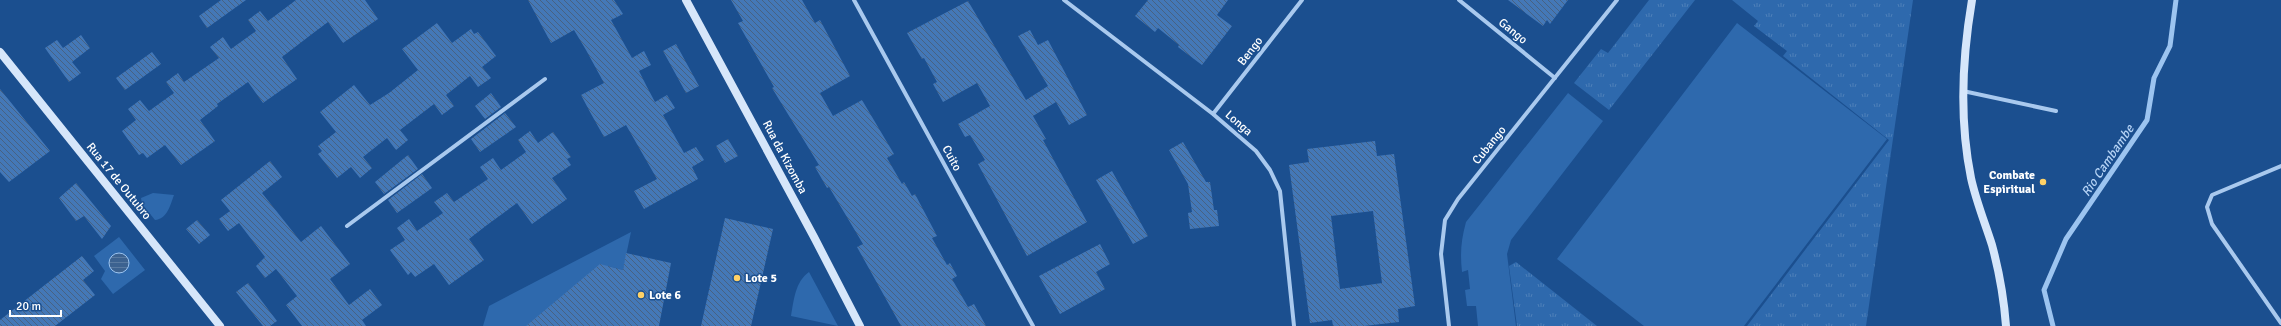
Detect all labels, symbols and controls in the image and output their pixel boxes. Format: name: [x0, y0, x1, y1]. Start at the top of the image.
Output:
street label: Gango: [1495, 15, 1530, 48]
street label: Bengo: [1235, 34, 1266, 69]
street label: Longa: [1222, 107, 1255, 139]
street label: Rua da Kizomba: [759, 118, 810, 197]
water label: Rio Cambambe: [2078, 121, 2138, 199]
street label: Cubango: [1469, 123, 1509, 168]
street label: Rua 17 de Outubro: [83, 140, 154, 223]
street label: Cuito: [938, 143, 965, 174]
place label: Combate Espiritual: [1983, 168, 2035, 197]
marker: Combate Espiritual: [2038, 177, 2048, 187]
place label: Lote 5: [745, 271, 777, 286]
marker: Lote 5: [732, 273, 742, 283]
place label: Lote 6: [649, 288, 681, 303]
marker: Lote 6: [636, 290, 646, 300]
scale bar: [10, 292, 61, 318]
text: 20 m: [16, 299, 41, 314]

